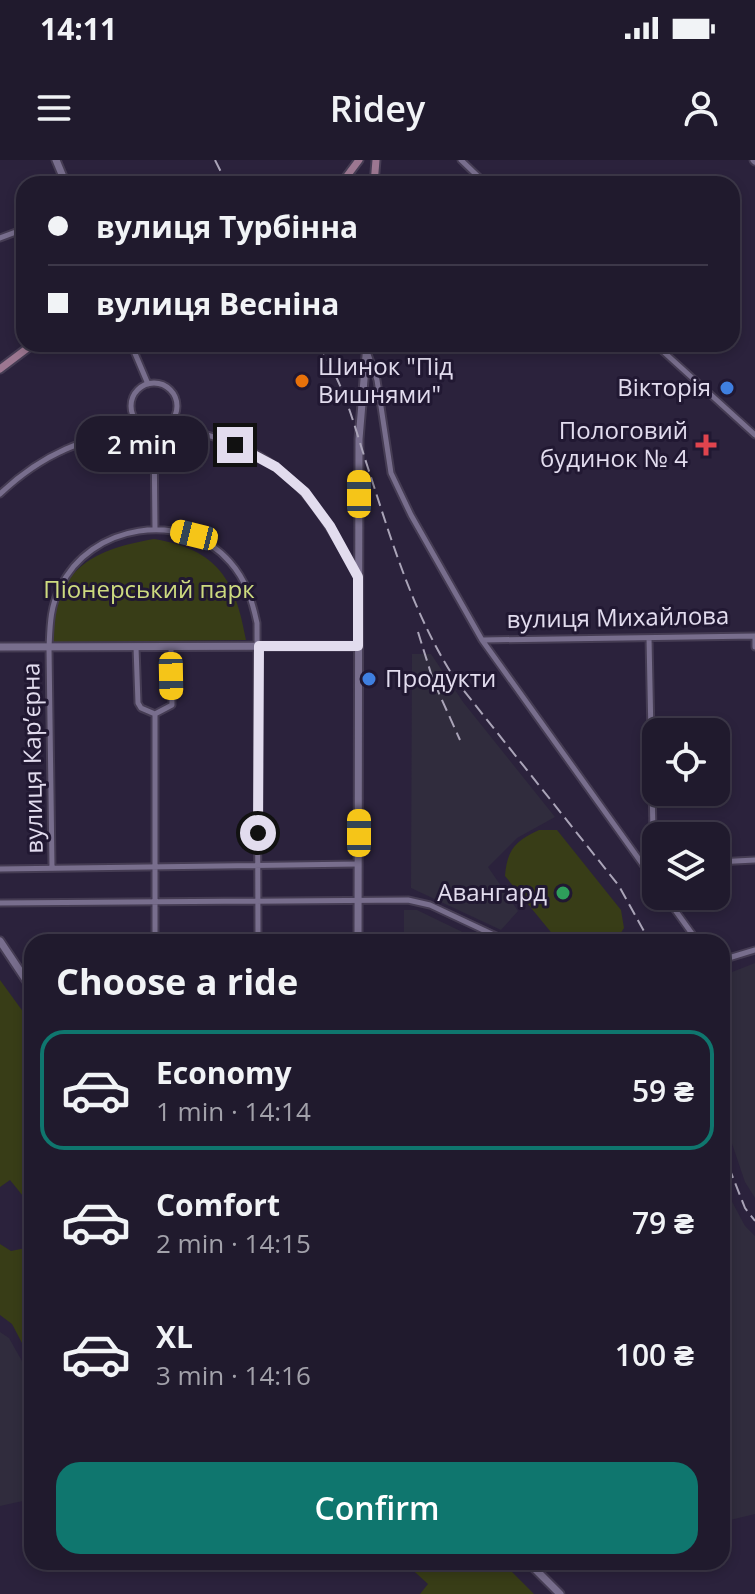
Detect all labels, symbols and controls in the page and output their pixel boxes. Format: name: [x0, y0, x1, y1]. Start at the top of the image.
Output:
text: 14:11: [40, 8, 117, 49]
text: Ridey: [330, 84, 425, 133]
icon: menu: [32, 86, 76, 130]
icon: person: [679, 86, 723, 130]
text: вулиця Турбінна: [96, 206, 358, 247]
text: вулиця Весніна: [96, 283, 339, 324]
place label: Шинок "Під Вишнями": [318, 349, 453, 410]
place label: Вікторія: [617, 370, 711, 403]
marker: Шинок "Під Вишнями": [293, 372, 311, 390]
marker: Вікторія: [718, 379, 736, 397]
place label: Пологовий будинок № 4: [540, 413, 688, 474]
callout: 2 min: [75, 417, 207, 473]
text: 2 min: [107, 426, 177, 462]
route end: [217, 427, 253, 463]
marker: Пологовий будинок № 4: [695, 434, 717, 456]
car: [347, 470, 371, 518]
car: [168, 518, 220, 552]
park label: Піонерський парк: [43, 572, 255, 605]
street label: вулиця Михайлова: [506, 598, 730, 635]
car: [159, 652, 183, 700]
place label: Продукти: [385, 661, 496, 694]
street label: вулиця Кар’єрна: [13, 662, 50, 854]
marker: Продукти: [360, 670, 378, 688]
map controls: [642, 718, 730, 910]
button: locate: [642, 718, 730, 806]
car: [347, 809, 371, 857]
route start: [240, 815, 276, 851]
button: layers: [642, 822, 730, 910]
place label: Авангард: [437, 875, 547, 908]
marker: Авангард: [554, 884, 572, 902]
text: Choose a ride: [56, 957, 298, 1006]
text: Economy: [156, 1052, 292, 1093]
icon: car: [60, 1054, 132, 1126]
text: 59 ₴: [632, 1070, 694, 1111]
text: 1 min · 14:14: [156, 1093, 311, 1129]
text: Comfort: [156, 1184, 280, 1225]
icon: car: [60, 1186, 132, 1258]
text: 79 ₴: [632, 1202, 694, 1243]
text: 2 min · 14:15: [156, 1225, 311, 1261]
text: XL: [156, 1316, 193, 1357]
icon: car: [60, 1318, 132, 1390]
text: 100 ₴: [615, 1334, 694, 1375]
text: 3 min · 14:16: [156, 1357, 311, 1393]
button: Confirm: [56, 1462, 698, 1554]

